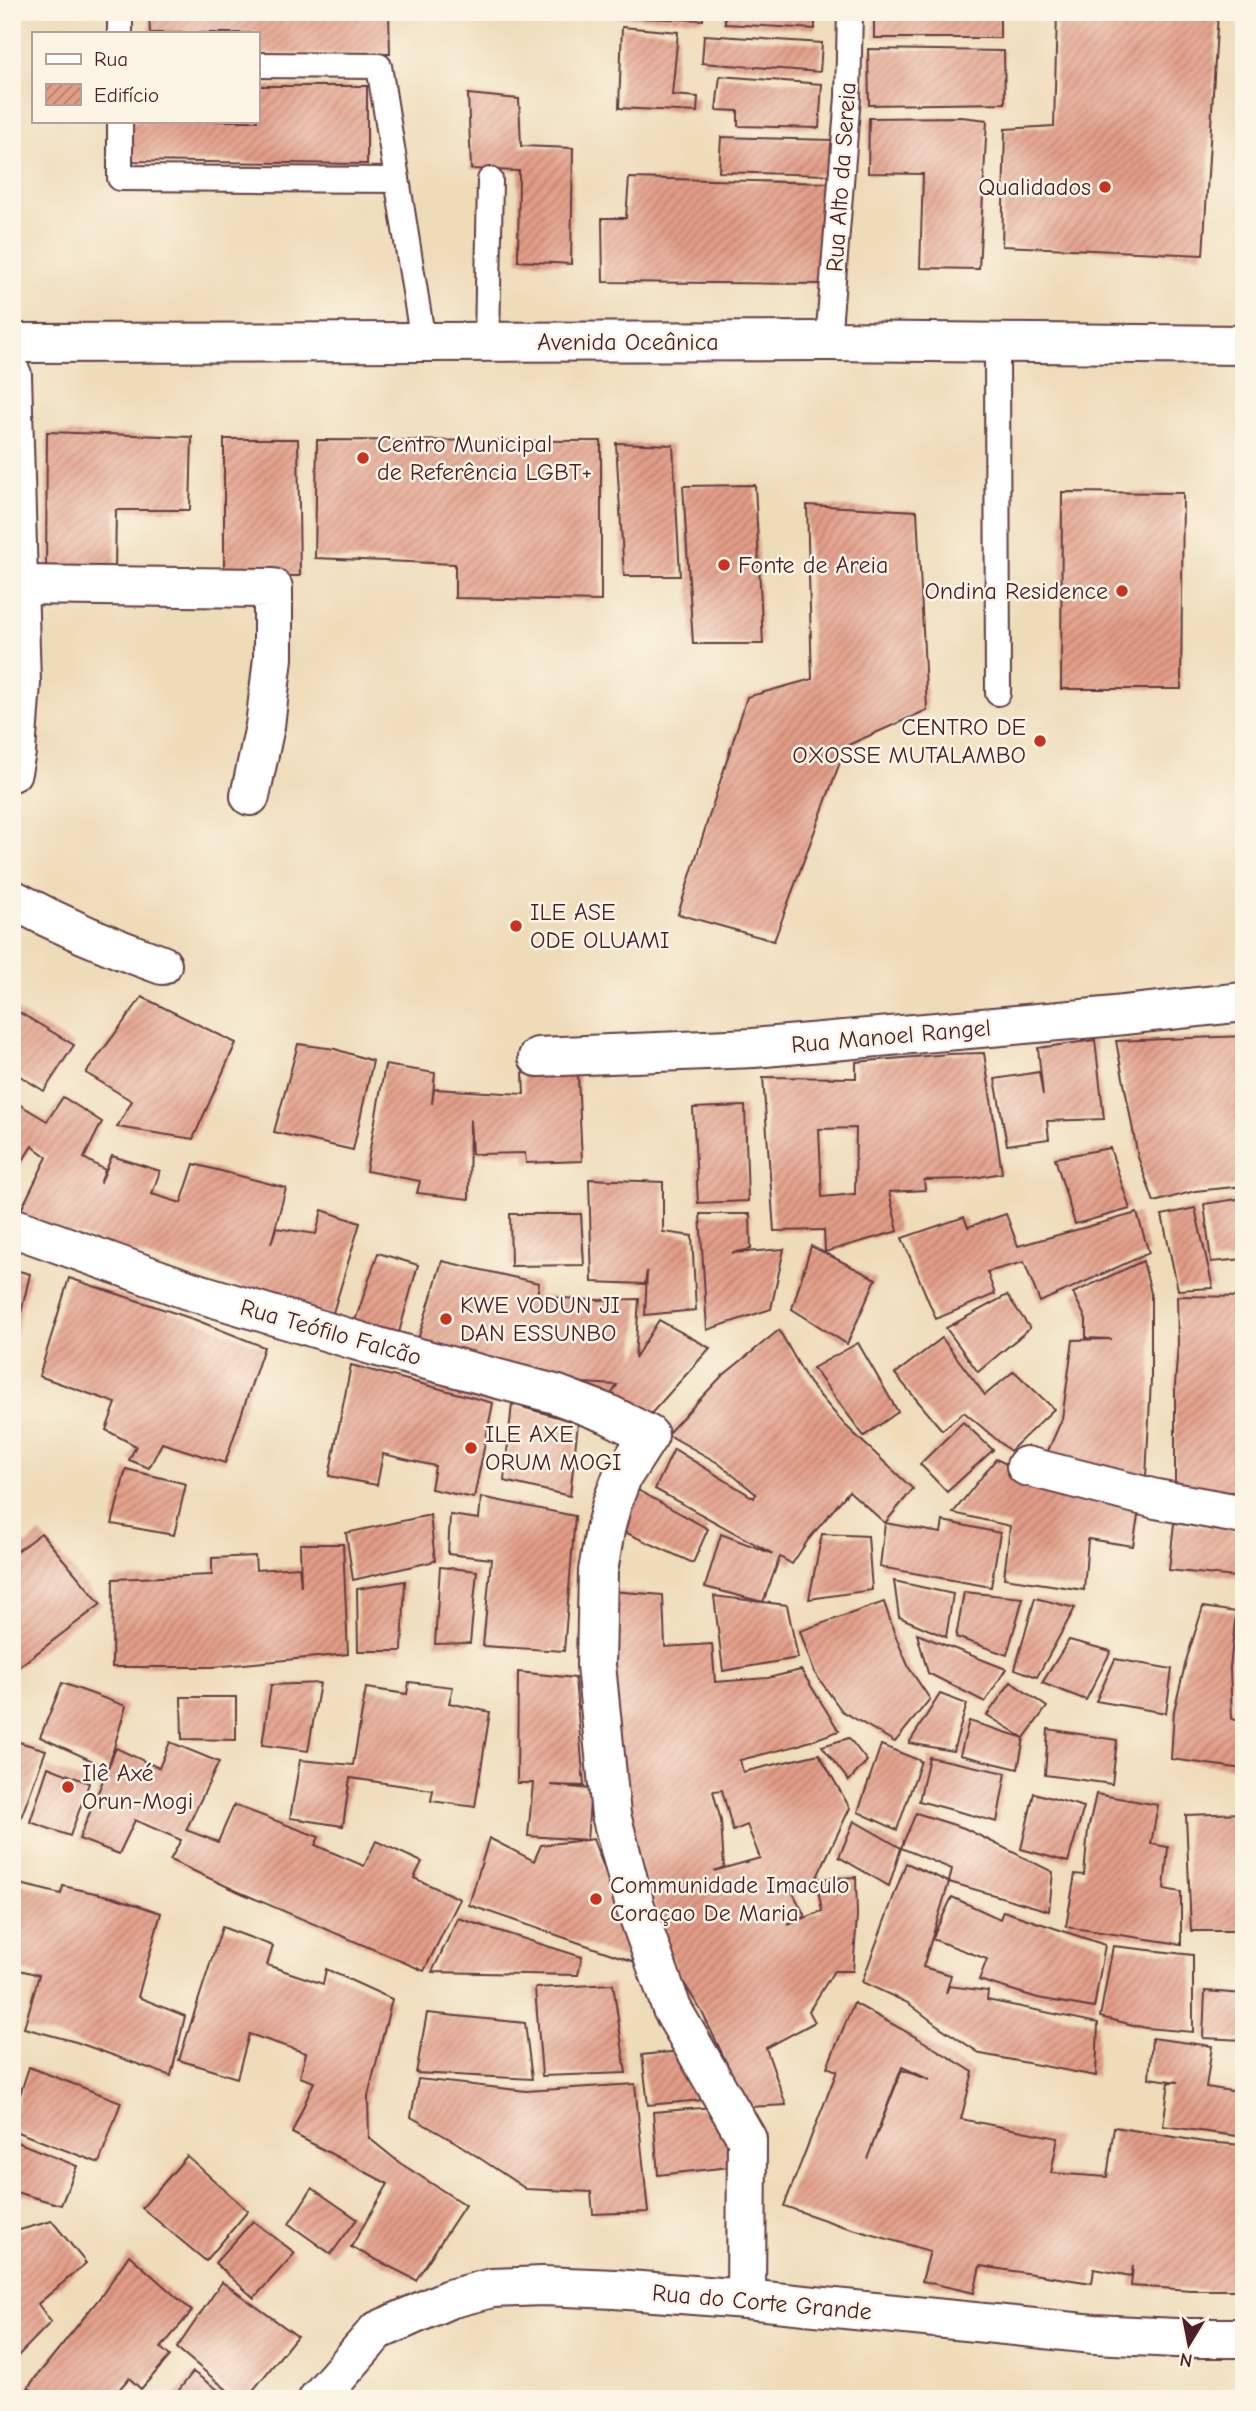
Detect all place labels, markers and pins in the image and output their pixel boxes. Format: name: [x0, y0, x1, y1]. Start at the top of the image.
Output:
place label: Qualidados: [978, 173, 1091, 201]
marker: Qualidados: [1097, 179, 1113, 195]
place label: Centro Municipal de Referência LGBT+: [377, 430, 592, 486]
marker: Centro Municipal de Referência LGBT+: [355, 450, 371, 466]
place label: Fonte de Areia: [738, 551, 888, 579]
marker: Fonte de Areia: [716, 557, 732, 573]
place label: Ondina Residence: [924, 577, 1108, 605]
marker: Ondina Residence: [1114, 583, 1130, 599]
place label: CENTRO DE OXOSSE MUTALAMBO: [792, 713, 1026, 769]
marker: CENTRO DE OXOSSE MUTALAMBO: [1032, 733, 1048, 749]
place label: ILE ASE ODE OLUAMI: [530, 898, 669, 954]
marker: ILE ASE ODE OLUAMI: [508, 918, 524, 934]
place label: KWE VODUN JI DAN ESSUNBO: [460, 1291, 620, 1347]
marker: KWE VODUN JI DAN ESSUNBO: [438, 1311, 454, 1327]
place label: ILE AXE ORUM MOGI: [485, 1420, 622, 1476]
marker: ILE AXE ORUM MOGI: [463, 1440, 479, 1456]
place label: Ilê Axé Orun-Mogi: [82, 1759, 193, 1815]
marker: Ilê Axé Orun-Mogi: [60, 1779, 76, 1795]
place label: Communidade Imaculo Coraçao De Maria: [610, 1871, 849, 1927]
marker: Communidade Imaculo Coraçao De Maria: [588, 1891, 604, 1907]

